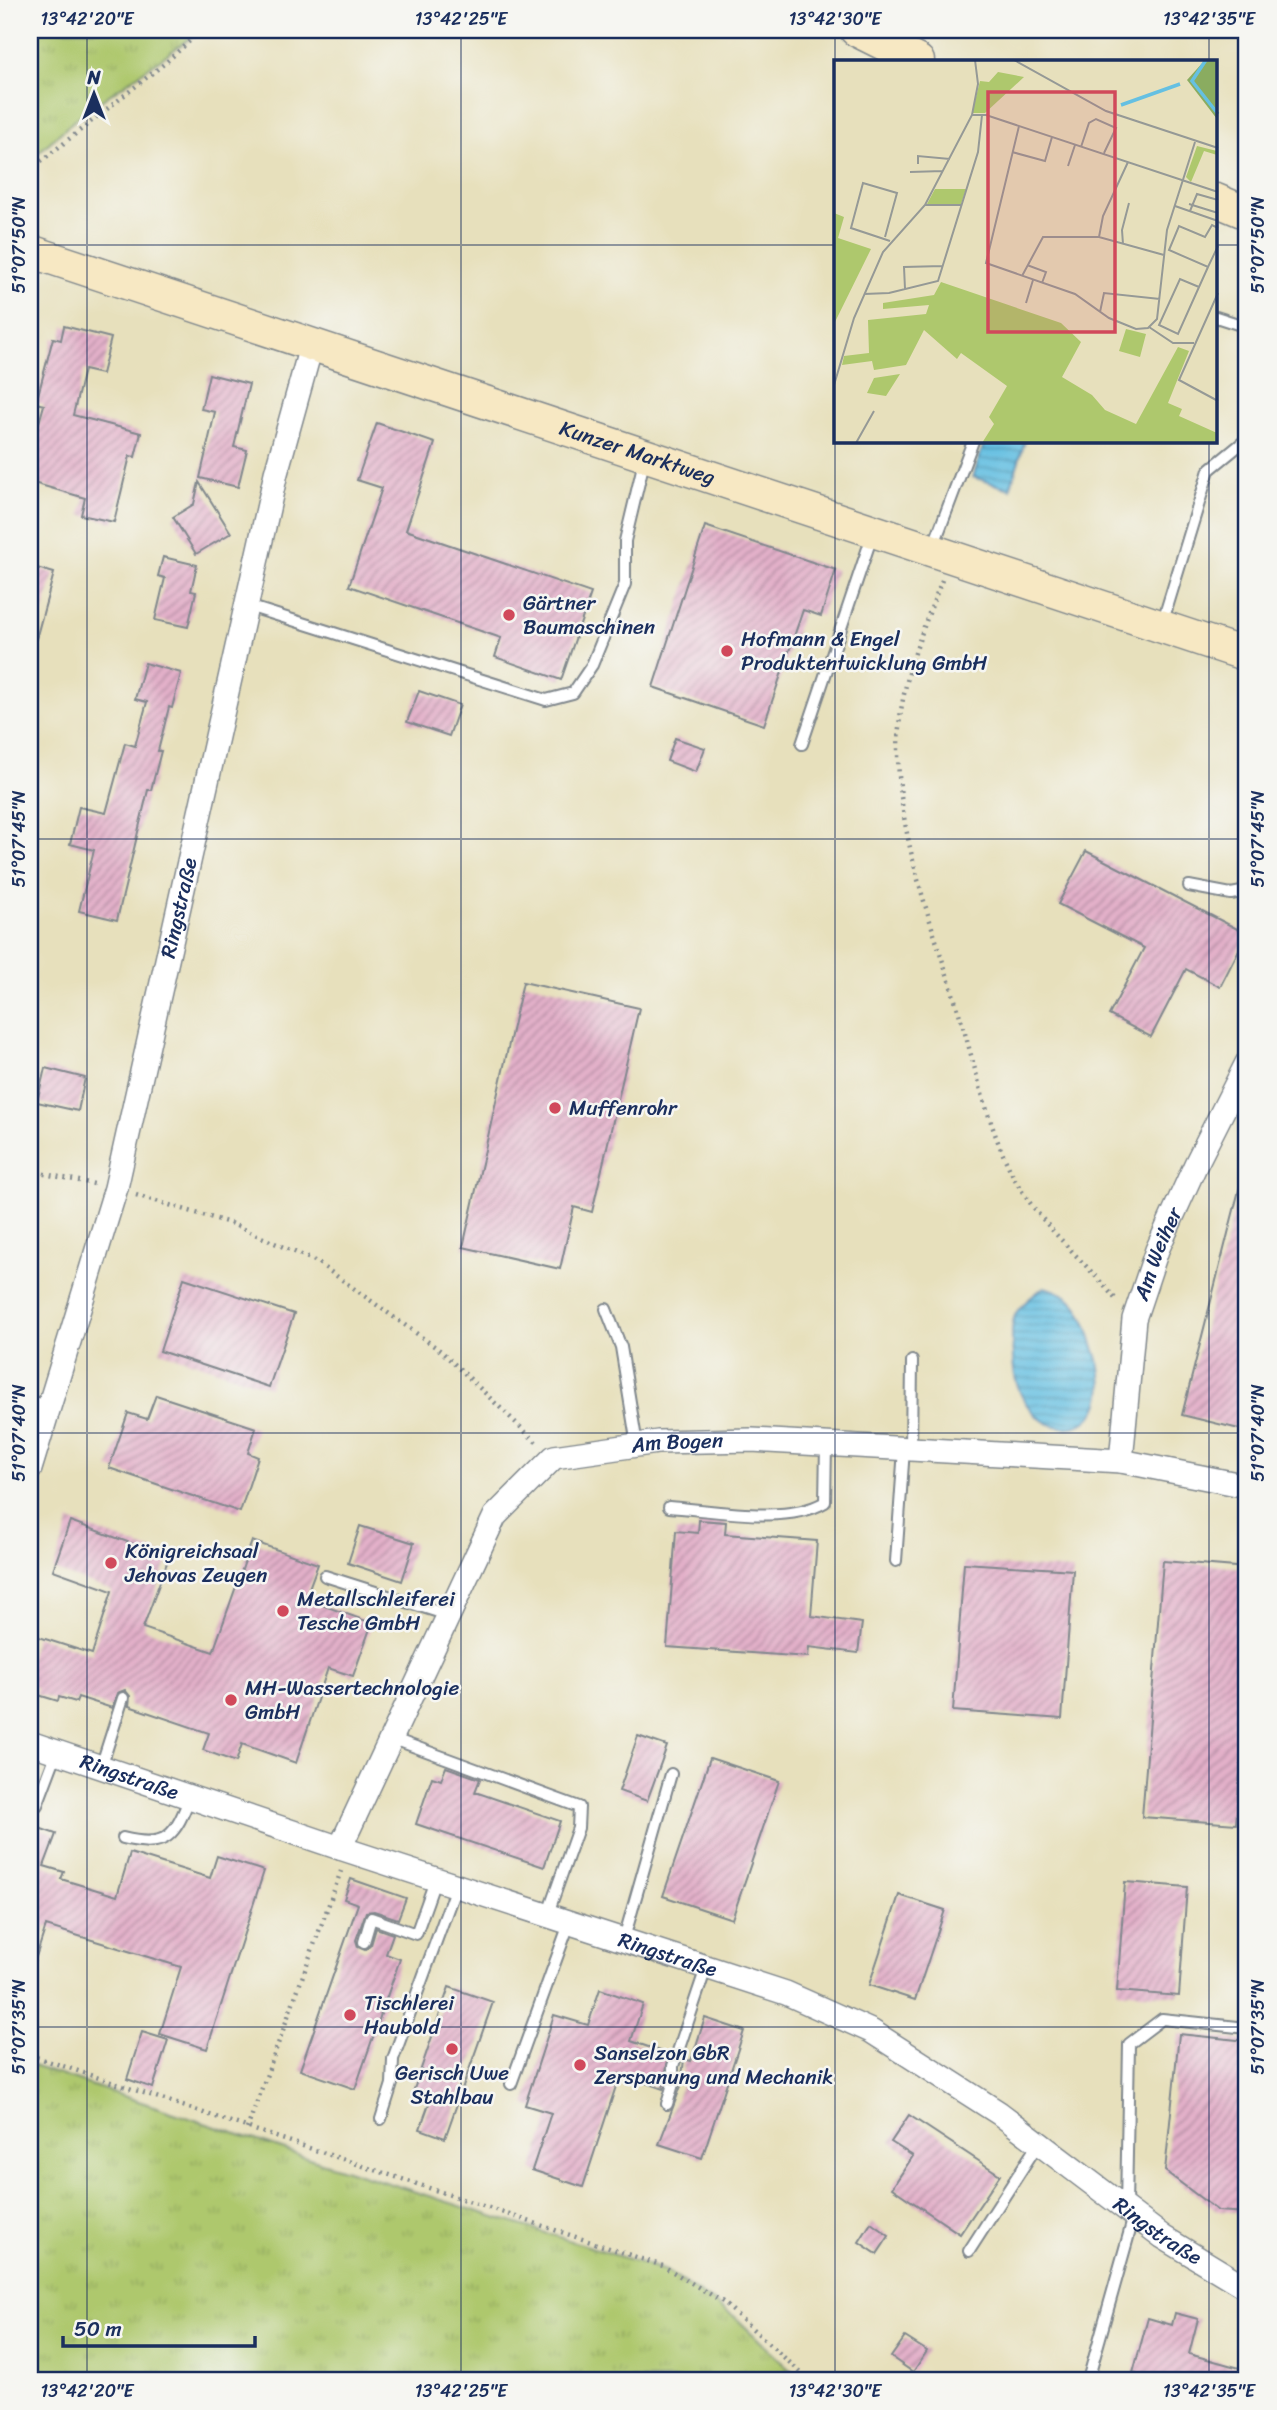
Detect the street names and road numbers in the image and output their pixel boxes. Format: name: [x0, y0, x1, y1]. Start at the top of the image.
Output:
street label: Kunzer Marktweg: [554, 409, 721, 496]
street label: Ringstraße: [149, 854, 208, 962]
street label: Am Weiher: [1122, 1199, 1194, 1307]
street label: Am Bogen: [628, 1422, 724, 1465]
street label: Ringstraße: [75, 1742, 184, 1811]
street label: Ringstraße: [613, 1921, 722, 1988]
street label: Ringstraße: [1104, 2186, 1210, 2276]

